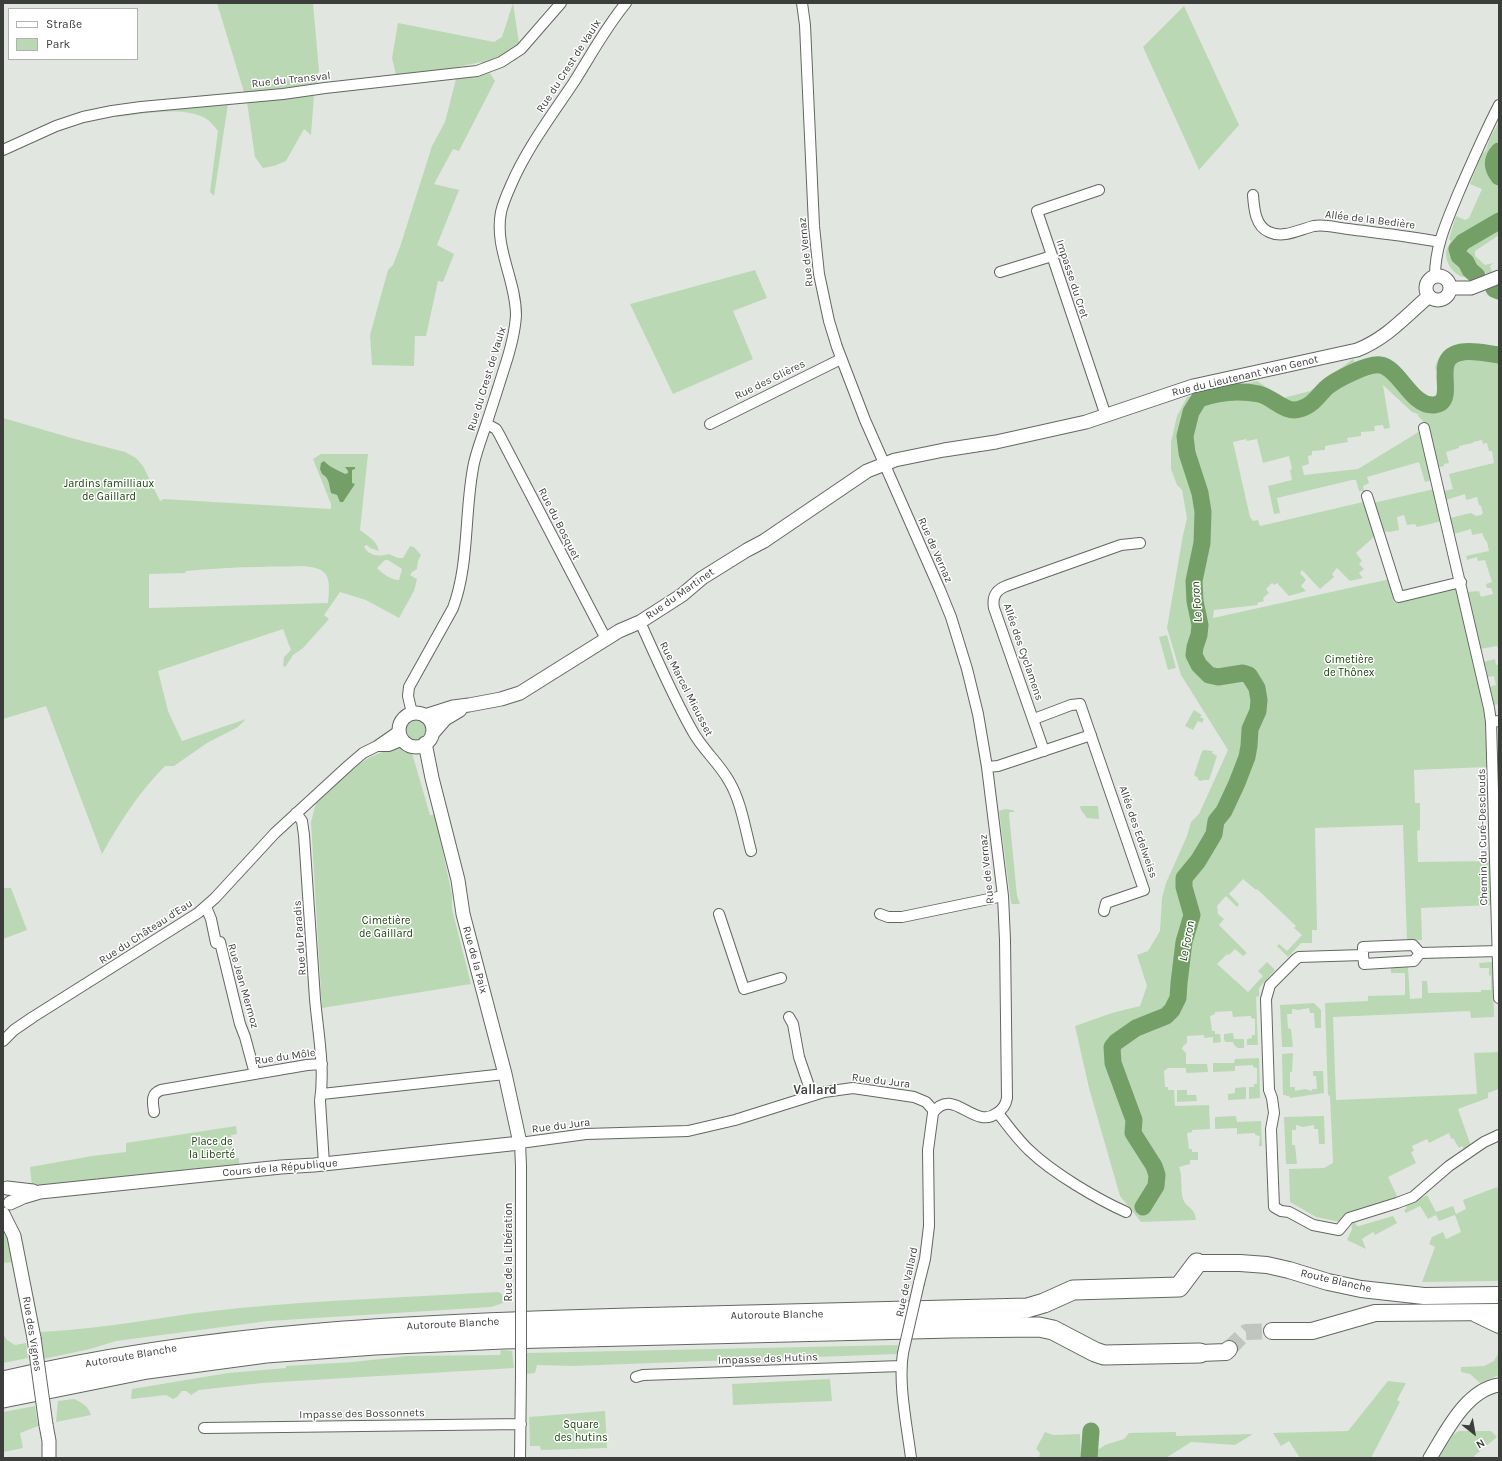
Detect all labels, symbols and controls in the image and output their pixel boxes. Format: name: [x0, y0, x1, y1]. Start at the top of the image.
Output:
legend: [8, 8, 138, 60]
text: Straße: [46, 17, 82, 31]
street label: Rue du Crest de Vaulx: [534, 17, 604, 115]
text: Park: [46, 37, 70, 51]
street label: Rue du Transval: [251, 69, 331, 91]
street label: Allée de la Bedière: [1324, 208, 1416, 232]
street label: Rue de Vernaz: [796, 217, 816, 287]
street label: Impasse du Cret: [1053, 238, 1091, 320]
street label: Rue du Crest de Vaulx: [465, 325, 509, 433]
street label: Rue du Lieutenant Yvan Genot: [1170, 353, 1320, 399]
street label: Rue des Glières: [733, 357, 807, 403]
park label: Jardins familliaux de Gaillard: [64, 477, 154, 503]
street label: Rue du Bosquet: [535, 486, 583, 562]
street label: Rue de Vernaz: [915, 515, 955, 585]
street label: Rue du Martinet: [643, 565, 717, 623]
water label: Le Foron: [1188, 581, 1206, 623]
street label: Allée des Cyclamens: [1000, 602, 1046, 702]
street label: Rue Marcel Mieusset: [656, 640, 716, 738]
park label: Cimetière de Thônex: [1324, 653, 1374, 679]
street label: Chemin du Curé-Desclouds: [1475, 768, 1491, 906]
street label: Allée des Edelweiss: [1116, 784, 1160, 880]
street label: Rue de Vernaz: [977, 834, 997, 904]
street label: Rue du Château d'Eau: [97, 897, 195, 967]
street label: Rue du Paradis: [291, 900, 309, 976]
park label: Cimetière de Gaillard: [359, 914, 413, 940]
water label: Le Foron: [1176, 920, 1198, 962]
street label: Rue de la Paix: [460, 925, 490, 995]
street label: Rue Jean Mermoz: [225, 942, 261, 1030]
street label: Rue du Môle: [254, 1046, 316, 1068]
street label: Rue du Jura: [851, 1071, 911, 1091]
district label: Vallard: [793, 1082, 837, 1098]
street label: Rue du Jura: [531, 1116, 591, 1136]
park label: Place de la Liberté: [189, 1135, 235, 1161]
street label: Cours de la République: [222, 1156, 338, 1180]
street label: Rue de la Libération: [502, 1203, 516, 1301]
street label: Rue de Vallard: [893, 1246, 921, 1318]
street label: Route Blanche: [1299, 1266, 1373, 1296]
street label: Rue des Vignes: [20, 1295, 44, 1373]
street label: Autoroute Blanche: [731, 1308, 823, 1322]
street label: Autoroute Blanche: [406, 1315, 500, 1333]
street label: Autoroute Blanche: [84, 1341, 178, 1371]
street label: Impasse des Hutins: [718, 1351, 818, 1367]
street label: Impasse des Bossonnets: [299, 1406, 425, 1422]
north arrow: [1454, 1413, 1494, 1453]
park label: Square des hutins: [554, 1418, 608, 1444]
text: N: [1474, 1436, 1487, 1451]

